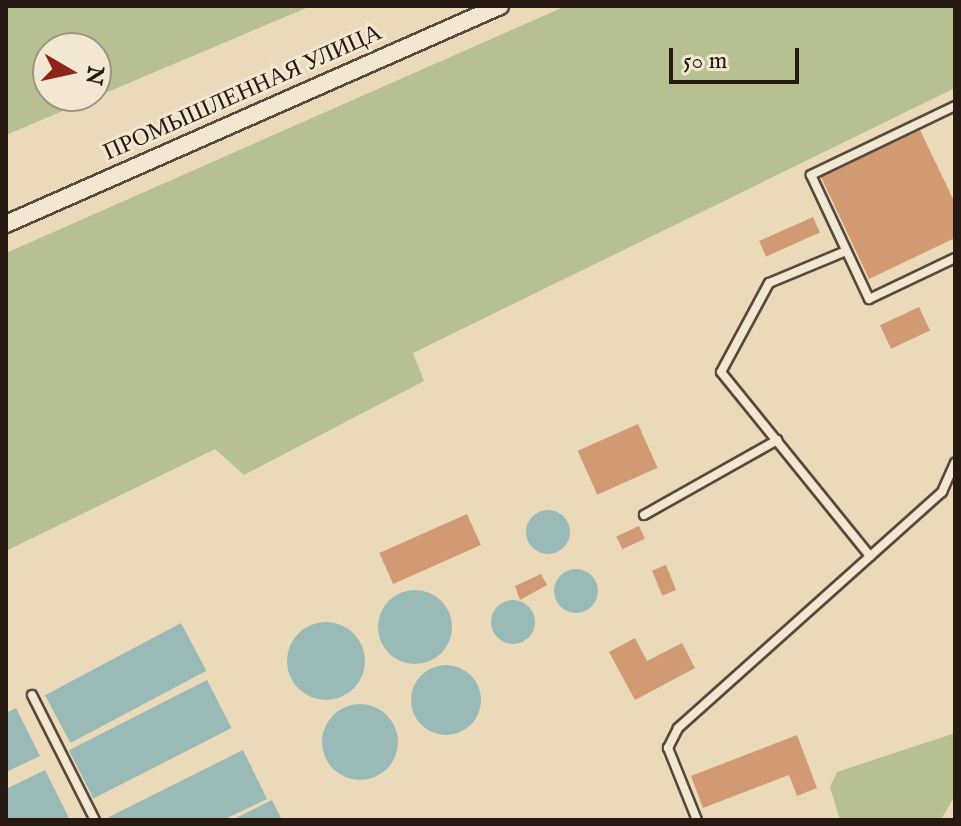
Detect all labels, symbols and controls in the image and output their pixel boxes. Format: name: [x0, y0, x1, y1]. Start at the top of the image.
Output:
street label: ПРОМЫШЛЕННАЯ УЛИЦА: [99, 19, 387, 167]
north arrow: [32, 32, 112, 112]
scale bar: [673, 32, 803, 82]
text: 50 m: [683, 46, 727, 77]
text: N: [78, 64, 109, 87]

